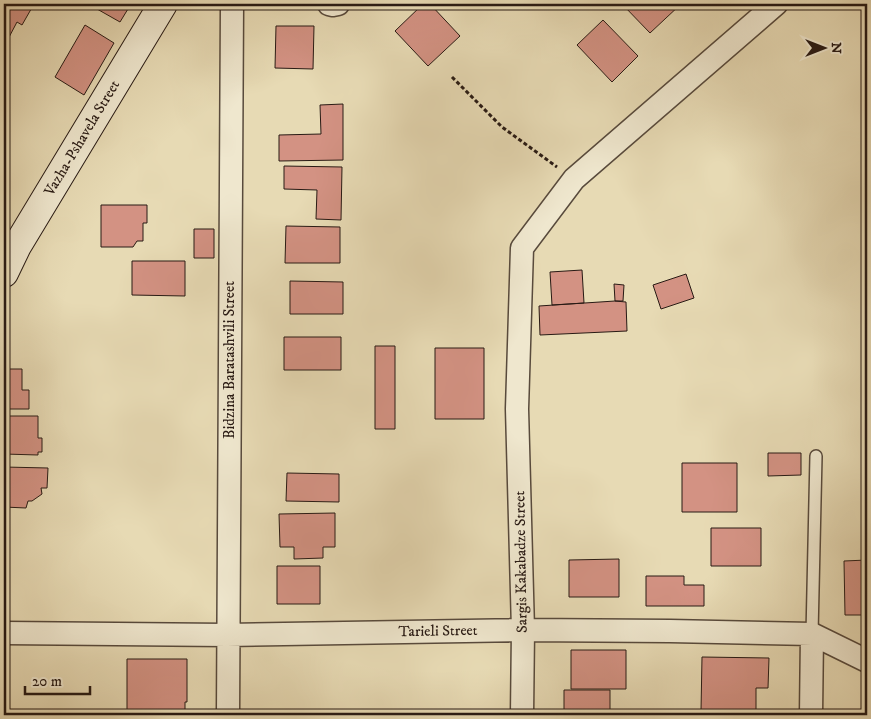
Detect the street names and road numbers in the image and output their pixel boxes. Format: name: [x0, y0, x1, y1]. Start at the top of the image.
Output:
street label: Vazha-Pshavela Street: [39, 76, 124, 200]
street label: Bidzina Baratashvili Street: [220, 281, 239, 439]
street label: Sargis Kakabadze Street: [510, 491, 532, 633]
street label: Tarieli Street: [398, 621, 478, 641]

